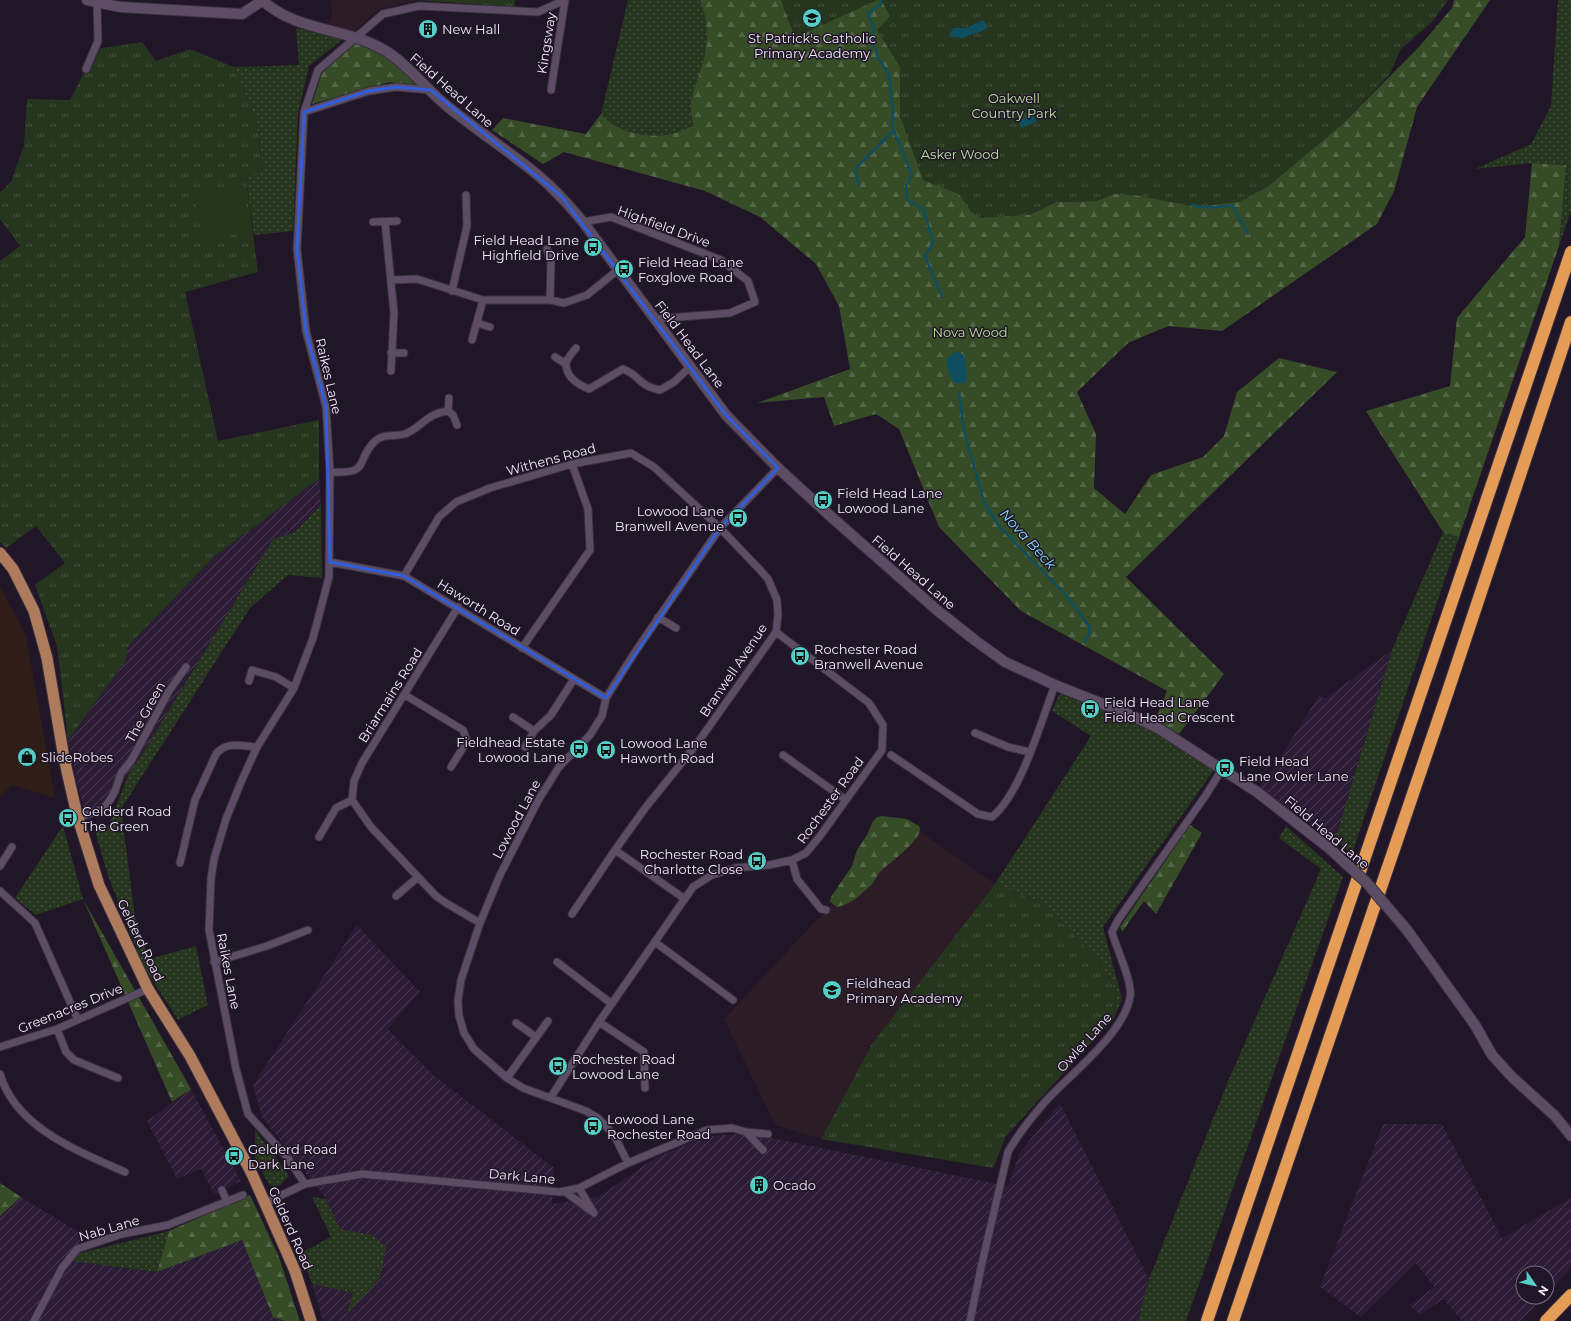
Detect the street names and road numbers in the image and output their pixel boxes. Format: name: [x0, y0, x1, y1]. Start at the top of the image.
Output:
street label: Kingsway: [533, 10, 559, 75]
street label: Field Head Lane: [407, 49, 497, 131]
street label: Highfield Drive: [616, 202, 713, 250]
street label: Field Head Lane: [652, 297, 728, 391]
street label: Raikes Lane: [312, 336, 346, 416]
street label: Withens Road: [504, 439, 598, 479]
street label: Field Head Lane: [869, 531, 959, 613]
street label: Haworth Road: [435, 575, 523, 639]
street label: Branwell Avenue: [696, 620, 770, 720]
street label: Briarmains Road: [354, 645, 426, 745]
street label: The Green: [122, 679, 168, 745]
street label: Rochester Road: [793, 754, 867, 846]
street label: Lowood Lane: [488, 777, 544, 861]
street label: Field Head Lane: [1281, 792, 1373, 872]
street label: Gelderd Road: [114, 896, 168, 984]
street label: Raikes Lane: [214, 931, 244, 1011]
street label: Greenacres Drive: [15, 980, 125, 1036]
street label: Owler Lane: [1053, 1009, 1115, 1075]
street label: Dark Lane: [488, 1165, 556, 1187]
street label: Gelderd Road: [266, 1184, 316, 1272]
street label: Nab Lane: [77, 1212, 141, 1244]

